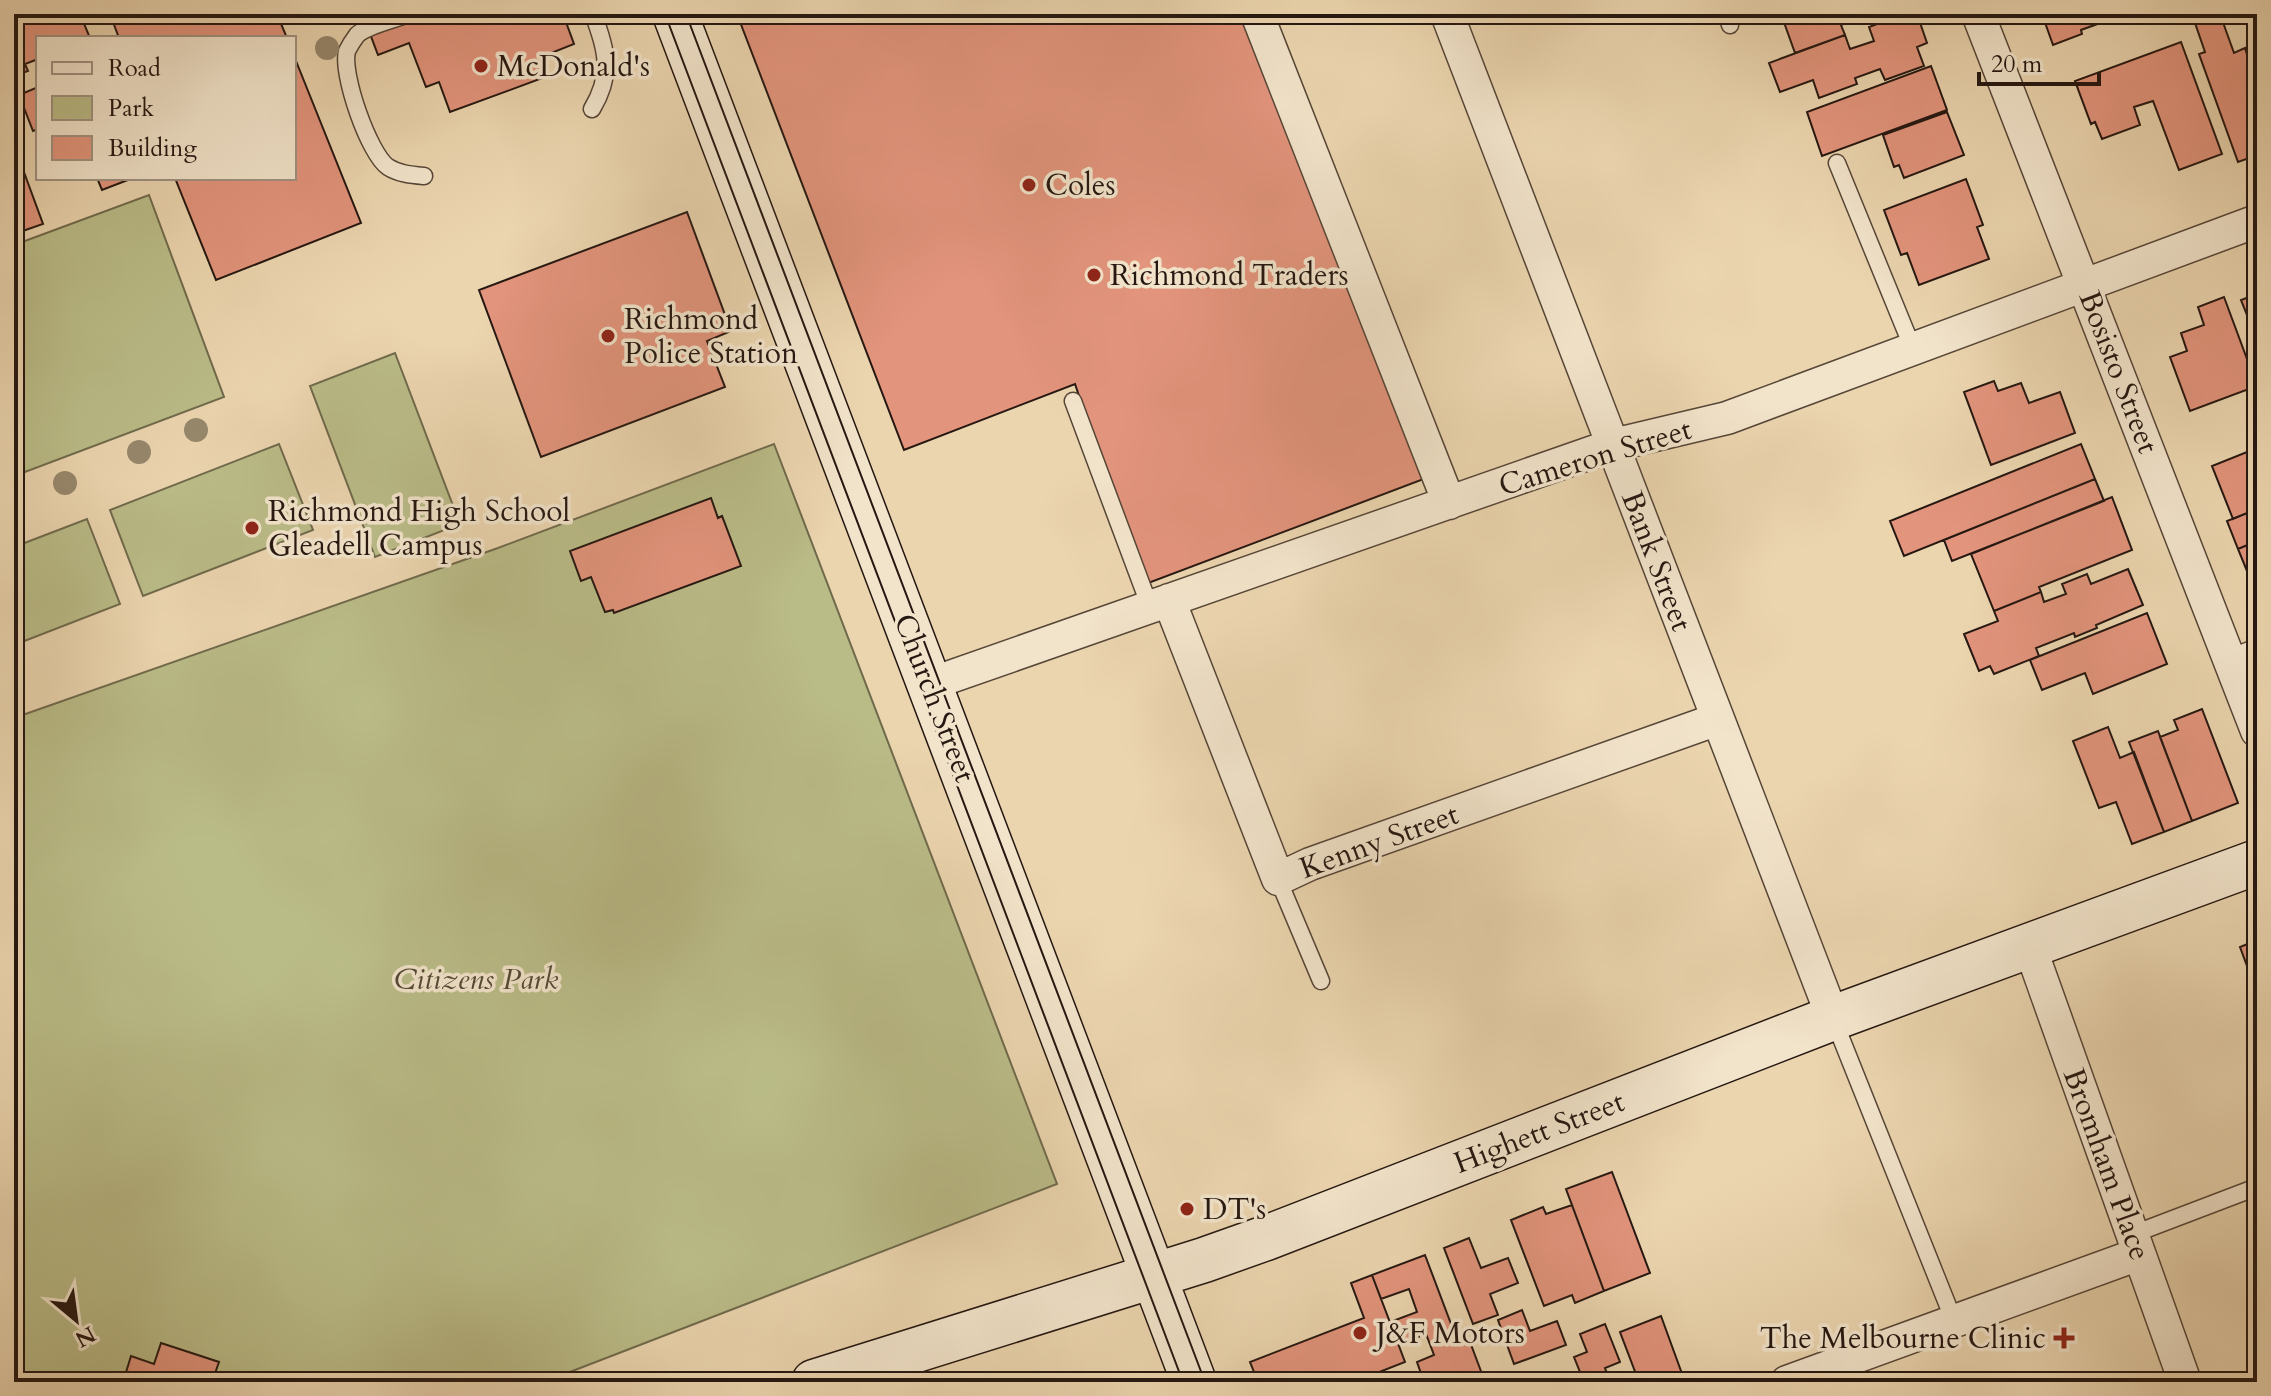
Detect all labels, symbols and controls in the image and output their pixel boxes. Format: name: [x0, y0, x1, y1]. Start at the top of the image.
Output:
legend: [36, 36, 296, 180]
scale bar: [1979, 36, 2099, 86]
place label: McDonald's: [497, 46, 650, 87]
text: 20 m: [1991, 48, 2043, 81]
text: Road: [108, 52, 161, 85]
marker: McDonald's: [472, 57, 490, 75]
text: Park: [108, 92, 154, 125]
text: Building: [108, 132, 198, 165]
place label: Coles: [1045, 165, 1115, 206]
marker: Coles: [1020, 176, 1038, 194]
place label: Richmond Traders: [1110, 255, 1349, 296]
marker: Richmond Traders: [1085, 266, 1103, 284]
street label: Bosisto Street: [2069, 285, 2169, 460]
place label: Richmond Police Station: [624, 299, 798, 374]
marker: Richmond Police Station: [599, 327, 617, 345]
street label: Cameron Street: [1494, 409, 1697, 506]
street label: Bank Street: [1611, 485, 1702, 637]
place label: Richmond High School Gleadell Campus: [268, 491, 570, 566]
marker: Richmond High School Gleadell Campus: [243, 519, 261, 537]
street label: Church Street: [884, 608, 986, 789]
street label: Kenny Street: [1294, 794, 1465, 889]
park label: Citizens Park: [394, 959, 558, 1000]
street label: Bromham Place: [2053, 1063, 2160, 1266]
street label: Highett Street: [1448, 1081, 1631, 1184]
place label: DT's: [1203, 1189, 1266, 1230]
marker: DT's: [1178, 1200, 1196, 1218]
north arrow: [36, 1280, 116, 1360]
place label: J&F Motors: [1372, 1313, 1525, 1354]
place label: The Melbourne Clinic: [1760, 1318, 2046, 1359]
text: N: [70, 1319, 101, 1354]
marker: J&F Motors: [1351, 1324, 1369, 1342]
marker: The Melbourne Clinic: [2053, 1327, 2075, 1349]

